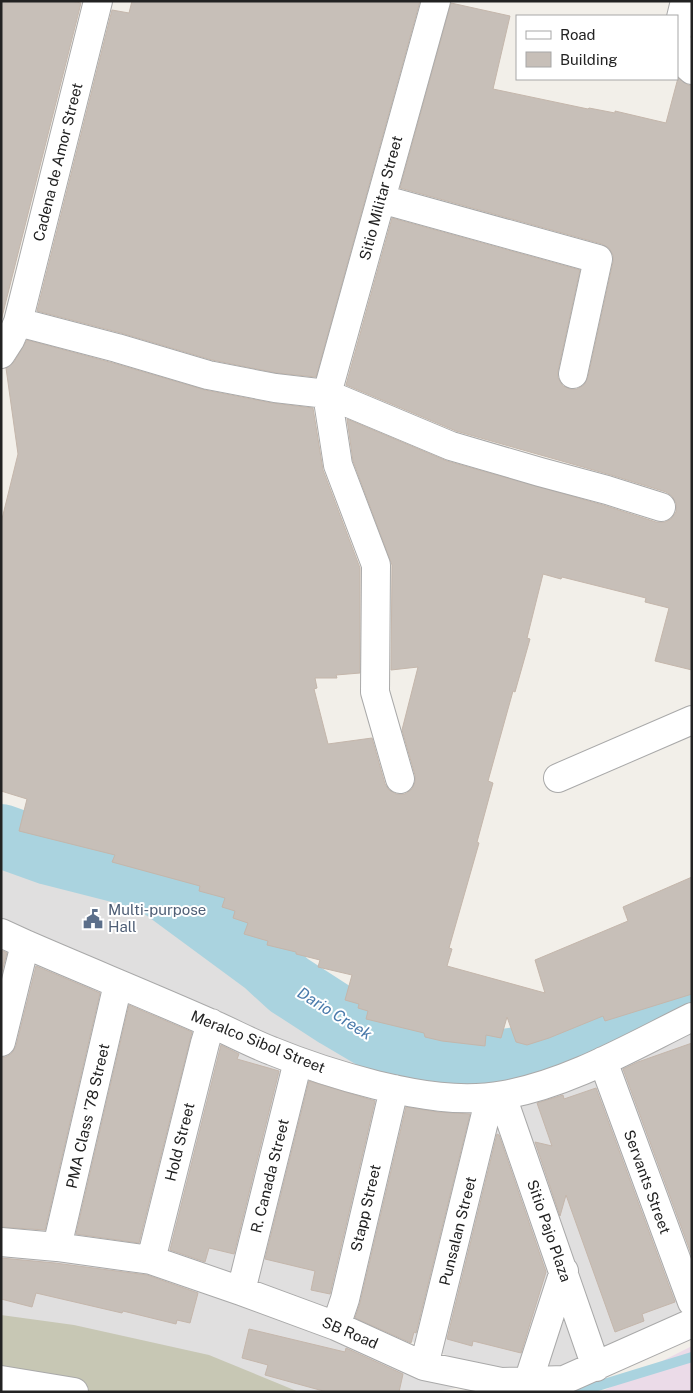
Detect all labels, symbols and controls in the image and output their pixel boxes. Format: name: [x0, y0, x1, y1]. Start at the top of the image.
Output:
legend: [516, 15, 678, 80]
text: Road: [560, 26, 596, 43]
text: Building: [560, 51, 618, 68]
street label: Cadena de Amor Street: [30, 81, 85, 243]
street label: Sitio Militar Street: [356, 134, 405, 262]
place label: Multi-purpose Hall: [108, 901, 206, 935]
public building icon: Multi-purpose Hall: [82, 908, 104, 930]
water label: Dario Creek: [294, 983, 376, 1044]
street label: Meralco Sibol Street: [189, 1007, 328, 1076]
street label: PMA Class '78 Street: [63, 1041, 113, 1190]
street label: Hold Street: [162, 1101, 198, 1183]
street label: R. Canada Street: [247, 1117, 292, 1235]
street label: Servants Street: [621, 1128, 674, 1236]
street label: Stapp Street: [347, 1162, 384, 1253]
street label: Punsalan Street: [436, 1174, 479, 1287]
street label: Sitio Pajo Plaza: [524, 1178, 575, 1284]
street label: SB Road: [320, 1313, 381, 1352]

